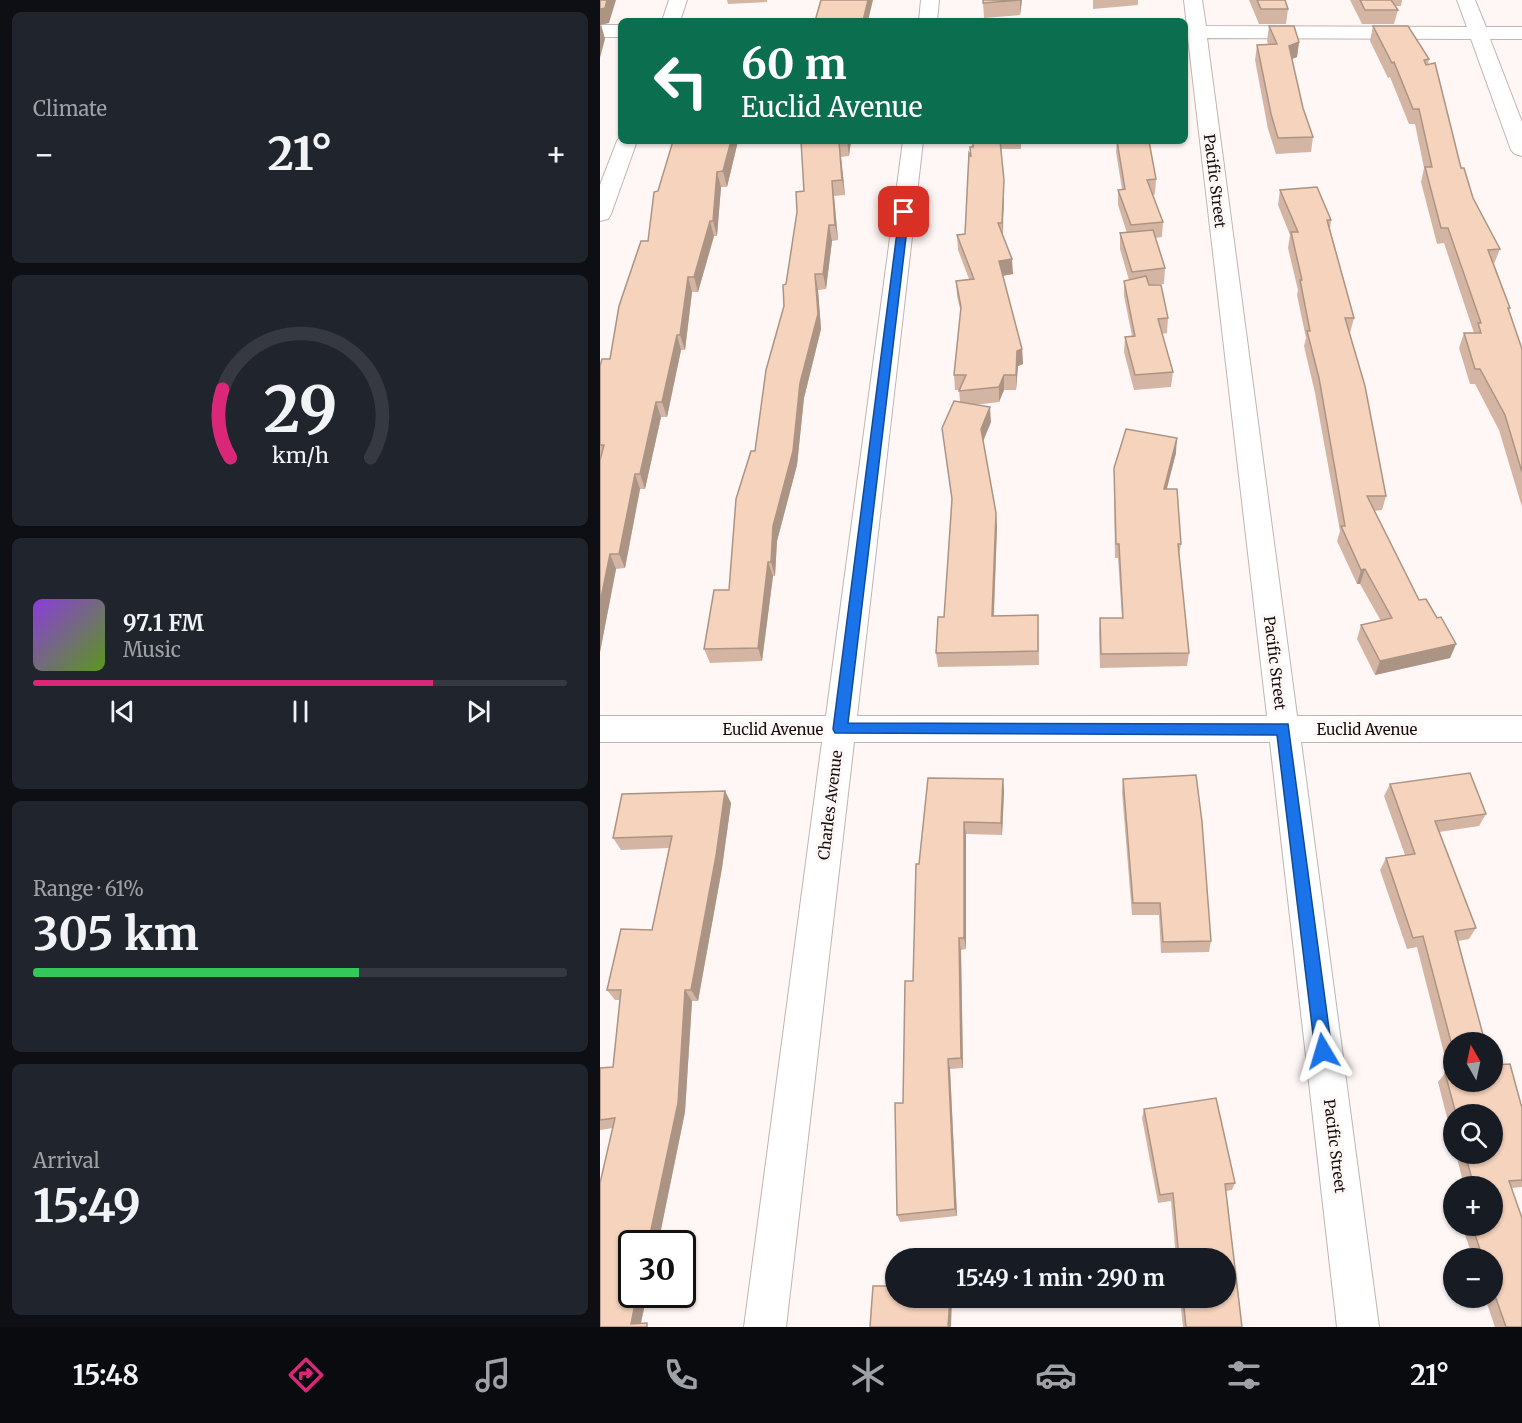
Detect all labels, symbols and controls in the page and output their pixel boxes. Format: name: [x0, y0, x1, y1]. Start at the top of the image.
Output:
text: 60 m: [741, 38, 847, 90]
icon: left: [642, 42, 720, 120]
text: Euclid Avenue: [741, 90, 923, 124]
text: Climate: [33, 96, 107, 121]
text: 21°: [267, 126, 333, 182]
street label: Pacific Street: [1200, 133, 1230, 229]
text: −: [33, 134, 55, 175]
text: +: [545, 134, 567, 175]
pin: [878, 186, 929, 237]
icon: arrive: [887, 195, 920, 228]
text: 29: [263, 371, 337, 449]
text: km/h: [272, 442, 328, 469]
text: 97.1 FM: [123, 609, 204, 637]
street label: Pacific Street: [1260, 615, 1290, 711]
text: Music: [123, 637, 181, 662]
icon: previous: [106, 695, 139, 728]
icon: pause: [284, 695, 317, 728]
icon: next: [462, 695, 495, 728]
street label: Euclid Avenue: [723, 720, 824, 739]
street label: Euclid Avenue: [1317, 720, 1418, 739]
street label: Charles Avenue: [814, 749, 846, 861]
text: Range · 61%: [33, 876, 144, 901]
text: 305 km: [33, 906, 199, 962]
position arrow: [1291, 1019, 1355, 1083]
north arrow: [1443, 1032, 1503, 1092]
map controls: [1443, 1032, 1503, 1308]
street label: Pacific Street: [1320, 1098, 1350, 1194]
button: search: [1443, 1104, 1503, 1164]
text: Arrival: [33, 1148, 100, 1173]
button: +: [1443, 1176, 1503, 1236]
text: 15:49: [33, 1178, 141, 1234]
speed limit sign: 30: [618, 1230, 696, 1308]
button: −: [1443, 1248, 1503, 1308]
text: 15:49 · 1 min · 290 m: [956, 1264, 1165, 1292]
icon: directions: [285, 1354, 327, 1396]
icon: music: [472, 1354, 514, 1396]
icon: phone: [660, 1354, 702, 1396]
icon: climate: [847, 1354, 889, 1396]
icon: car: [1035, 1354, 1077, 1396]
icon: filters: [1223, 1354, 1265, 1396]
text: 15:48: [73, 1358, 139, 1392]
text: 21°: [1410, 1358, 1449, 1392]

